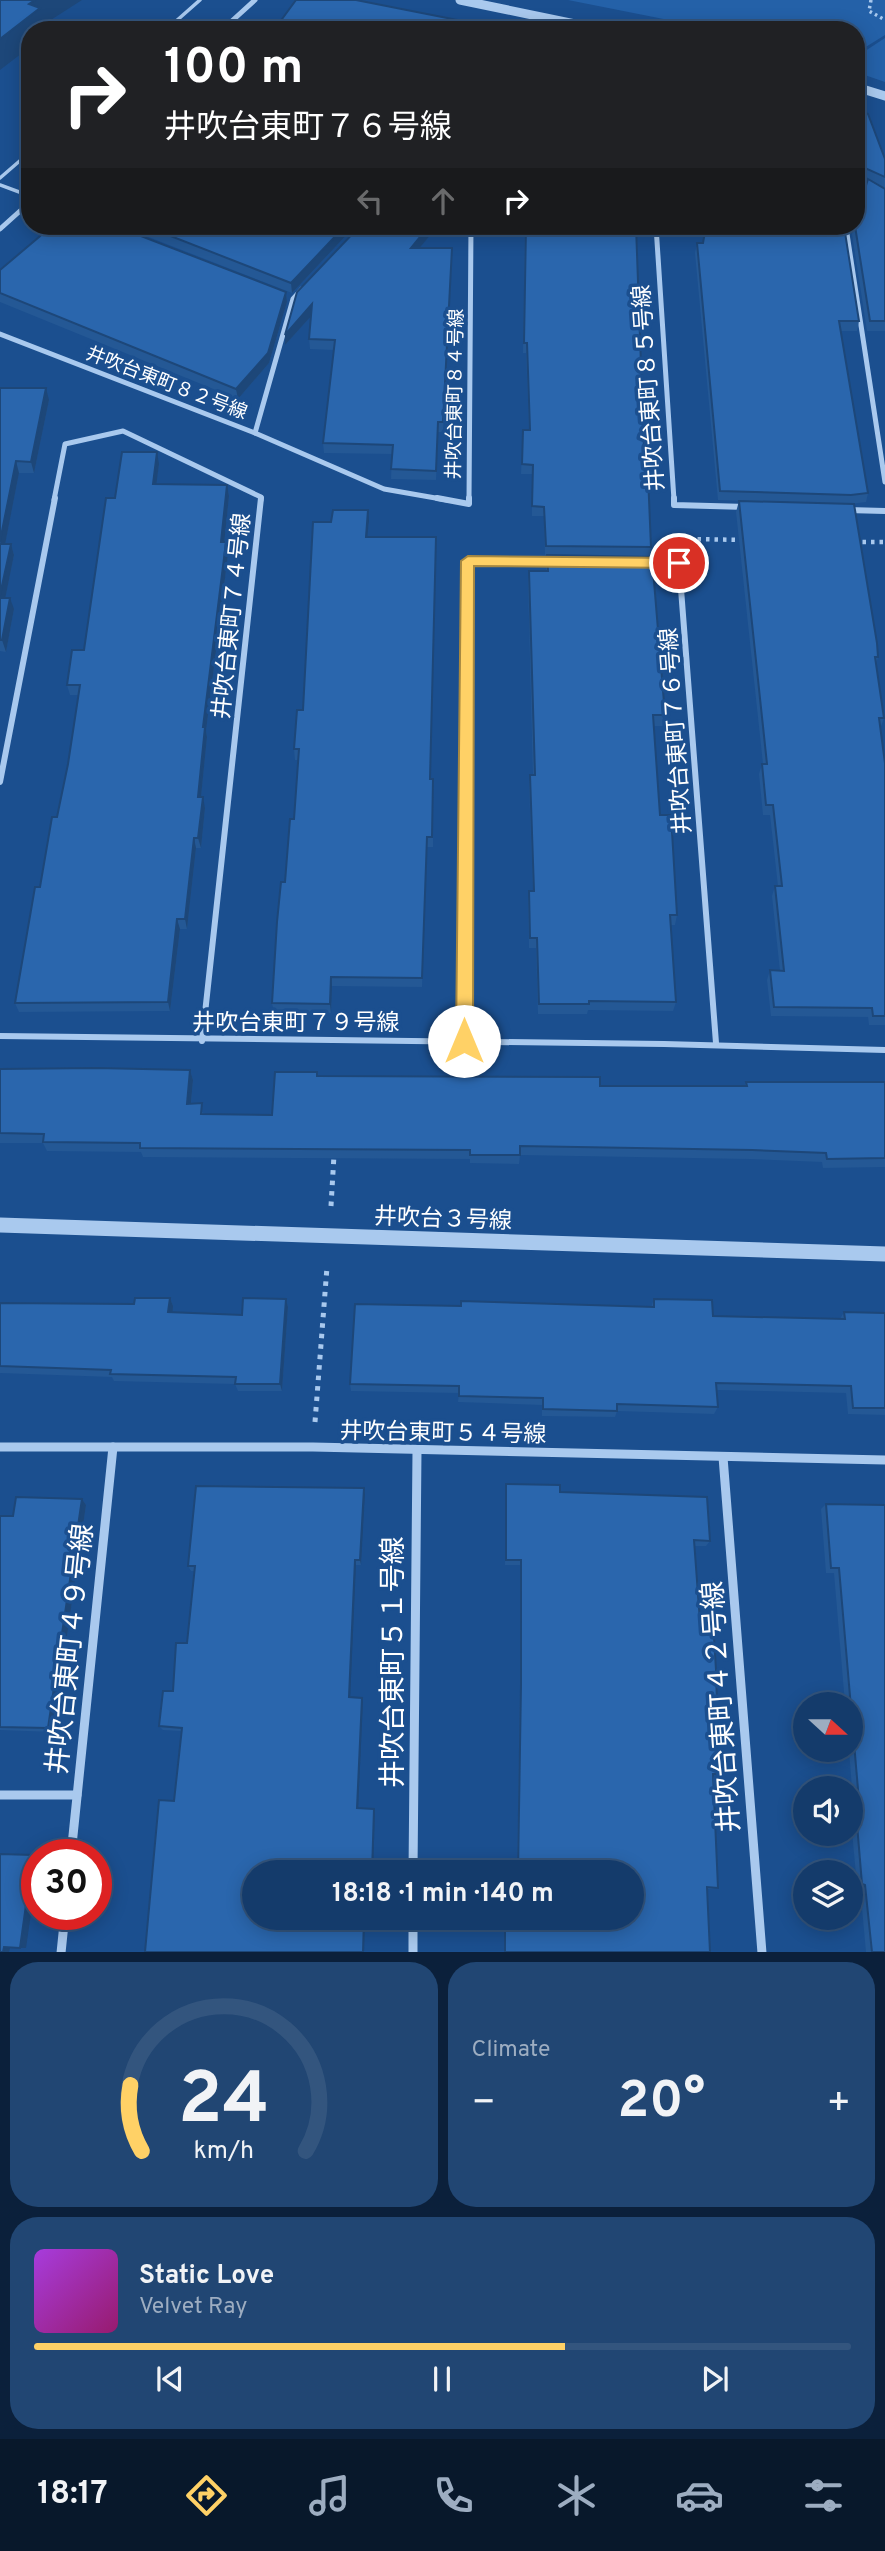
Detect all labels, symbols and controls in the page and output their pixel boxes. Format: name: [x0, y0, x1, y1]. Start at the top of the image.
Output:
text: 100 m: [164, 39, 303, 101]
icon: right: [49, 49, 140, 140]
text: 井吹台東町７６号線: [164, 109, 452, 149]
icon: left: [351, 182, 389, 220]
icon: ahead: [424, 182, 462, 220]
icon: right: [497, 182, 535, 220]
street label: 井吹台東町８５号線: [629, 284, 672, 492]
street label: 井吹台東町８４号線: [443, 308, 469, 480]
street label: 井吹台東町８２号線: [82, 342, 250, 426]
street label: 井吹台東町７４号線: [208, 512, 259, 721]
pin: [649, 533, 709, 593]
icon: arrive: [660, 544, 698, 582]
street label: 井吹台東町７６号線: [656, 627, 699, 835]
position arrow: [427, 1004, 501, 1078]
street label: 井吹台東町７９号線: [193, 1010, 400, 1039]
street label: 井吹台３号線: [373, 1204, 512, 1237]
street label: 井吹台東町５４号線: [339, 1418, 547, 1451]
street label: 井吹台東町４９号線: [41, 1522, 103, 1777]
street label: 井吹台東町５１号線: [377, 1536, 413, 1788]
street label: 井吹台東町４２号線: [696, 1580, 750, 1834]
north arrow: [793, 1692, 863, 1762]
map controls: [793, 1692, 863, 1930]
button: sound: [793, 1776, 863, 1846]
speed limit sign: 30: [21, 1839, 112, 1930]
button: layers: [793, 1860, 863, 1930]
text: 18:18 · 1 min · 140 m: [332, 1878, 554, 1911]
text: Climate: [472, 2036, 550, 2065]
text: 24: [178, 2057, 269, 2149]
text: 20°: [617, 2070, 705, 2136]
text: −: [472, 2080, 496, 2129]
text: +: [826, 2080, 851, 2129]
text: km/h: [193, 2135, 254, 2167]
text: Static Love: [139, 2260, 274, 2293]
text: Velvet Ray: [139, 2293, 247, 2322]
icon: previous: [151, 2360, 189, 2398]
icon: pause: [423, 2360, 461, 2398]
icon: next: [696, 2360, 734, 2398]
icon: directions: [182, 2471, 231, 2520]
icon: music: [305, 2471, 354, 2520]
icon: phone: [429, 2471, 478, 2520]
icon: climate: [552, 2471, 601, 2520]
icon: car: [675, 2471, 724, 2520]
icon: filters: [799, 2471, 848, 2520]
text: 18:17: [37, 2475, 108, 2515]

